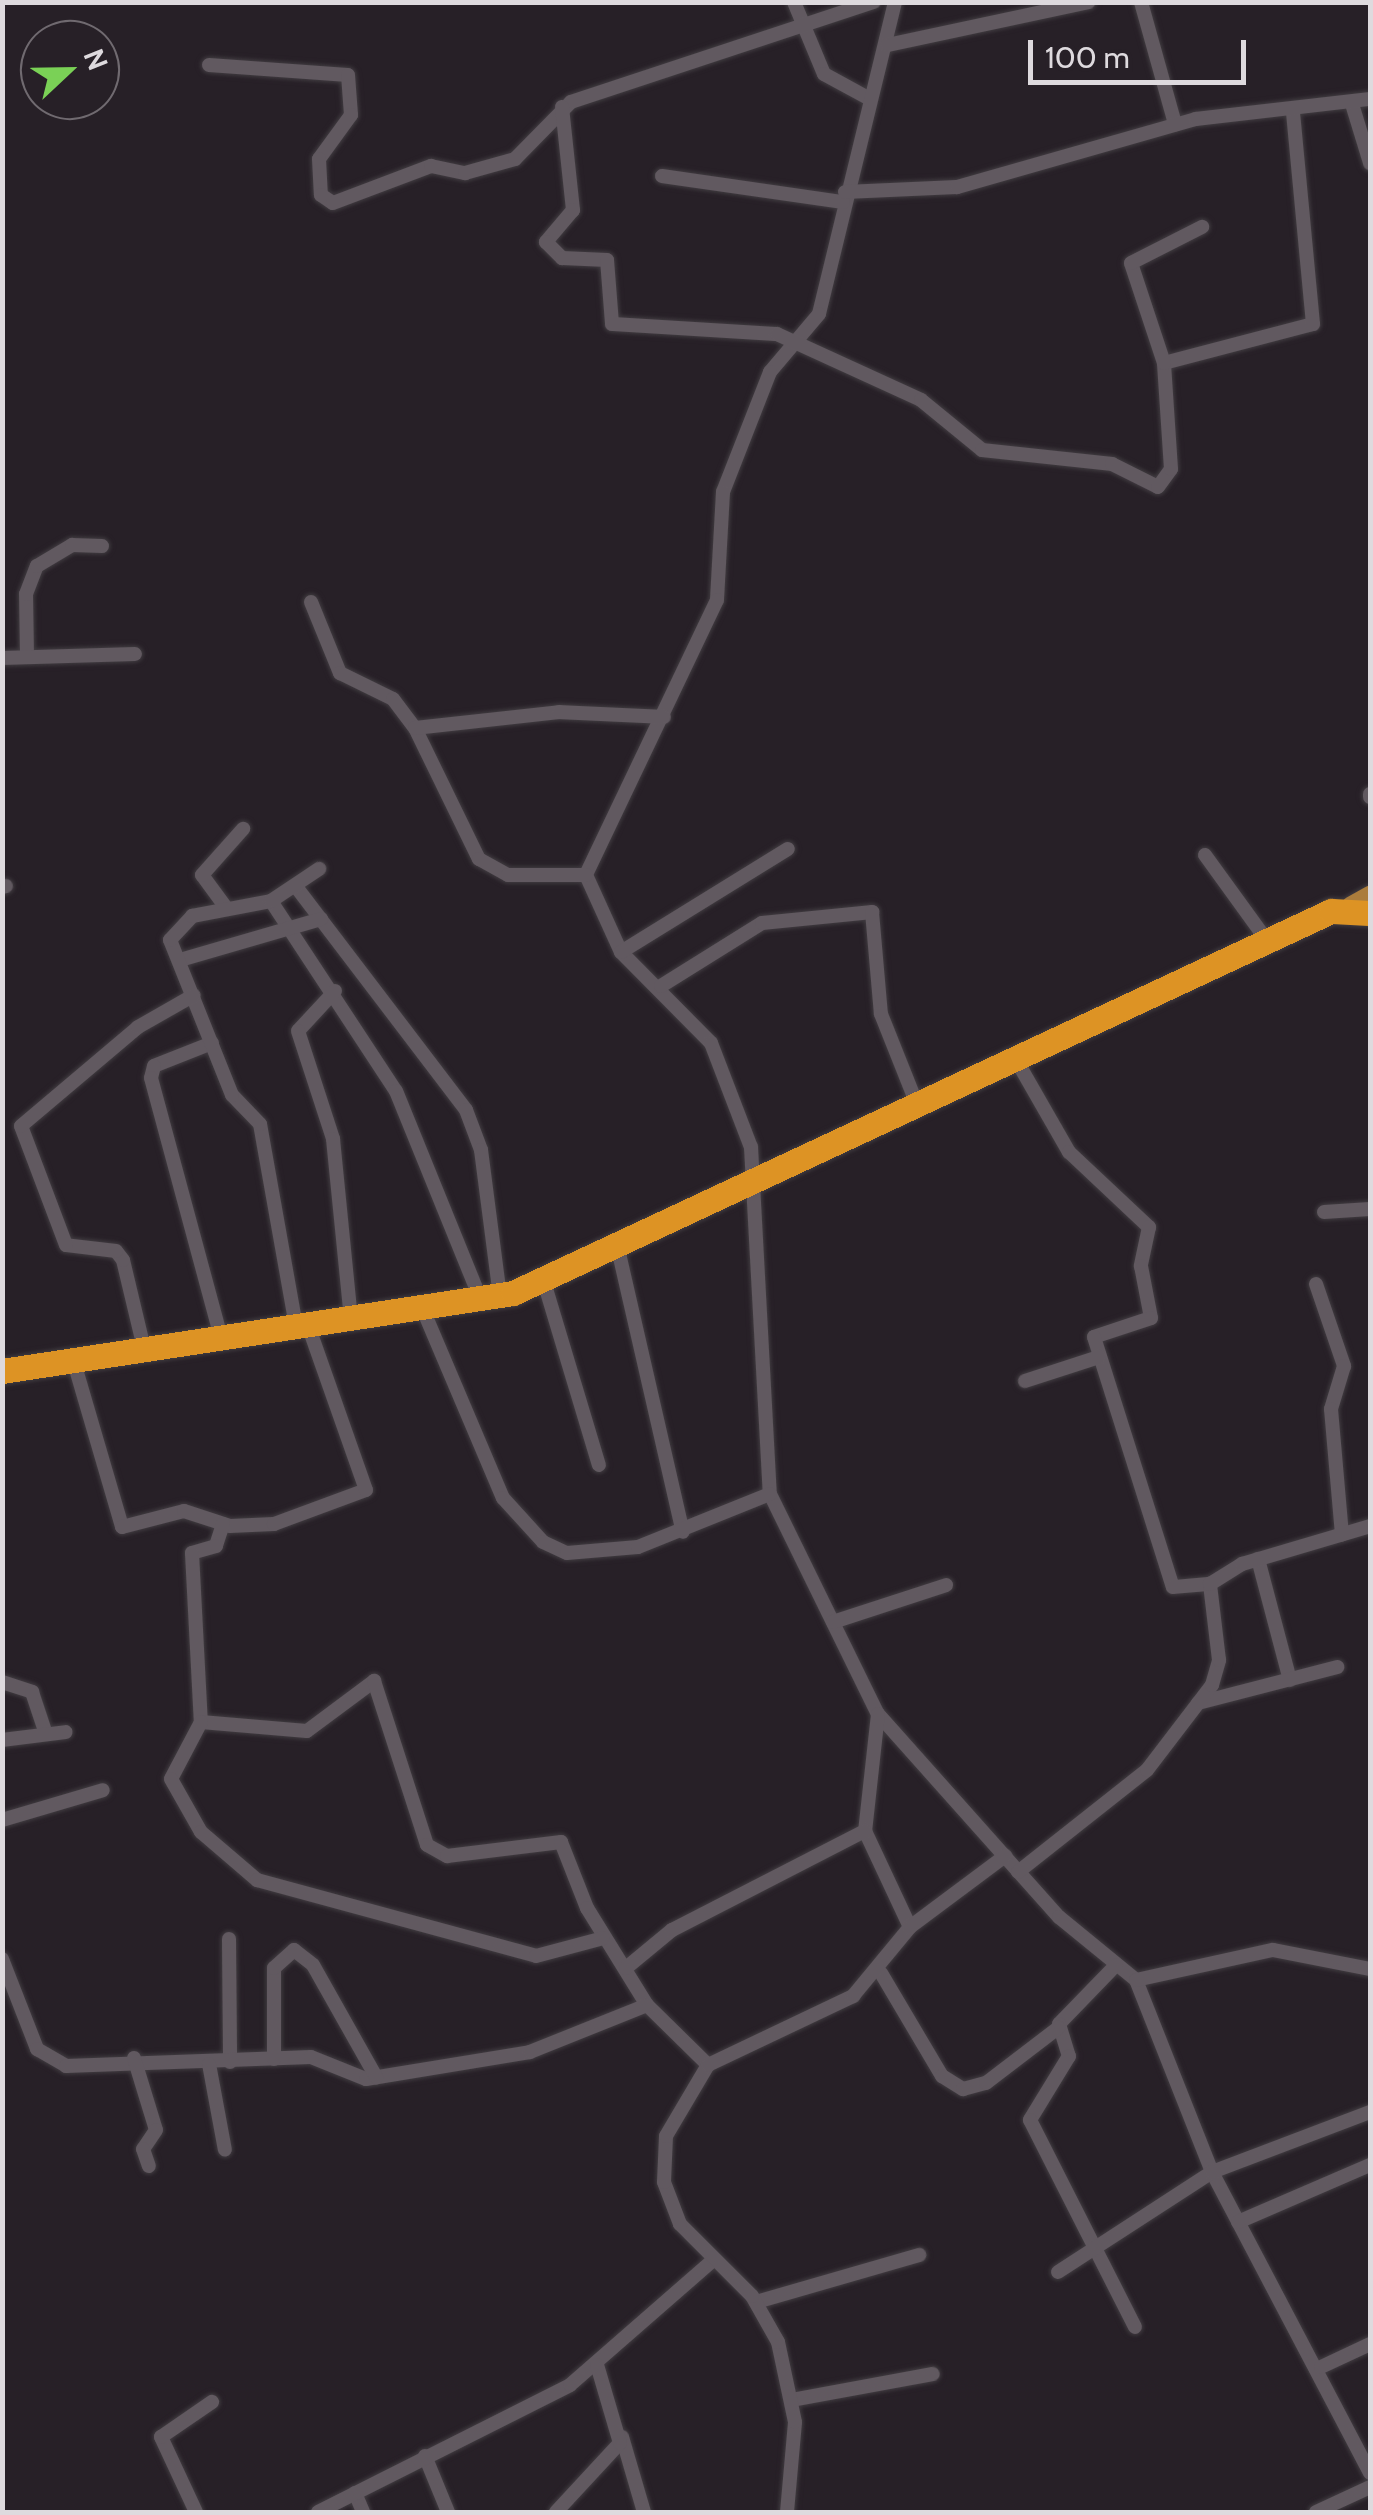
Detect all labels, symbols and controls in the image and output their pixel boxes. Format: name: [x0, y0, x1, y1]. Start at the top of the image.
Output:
north arrow: [20, 20, 120, 120]
scale bar: [1033, 20, 1250, 82]
text: 100 m: [1045, 39, 1130, 76]
text: N: [76, 44, 115, 75]

